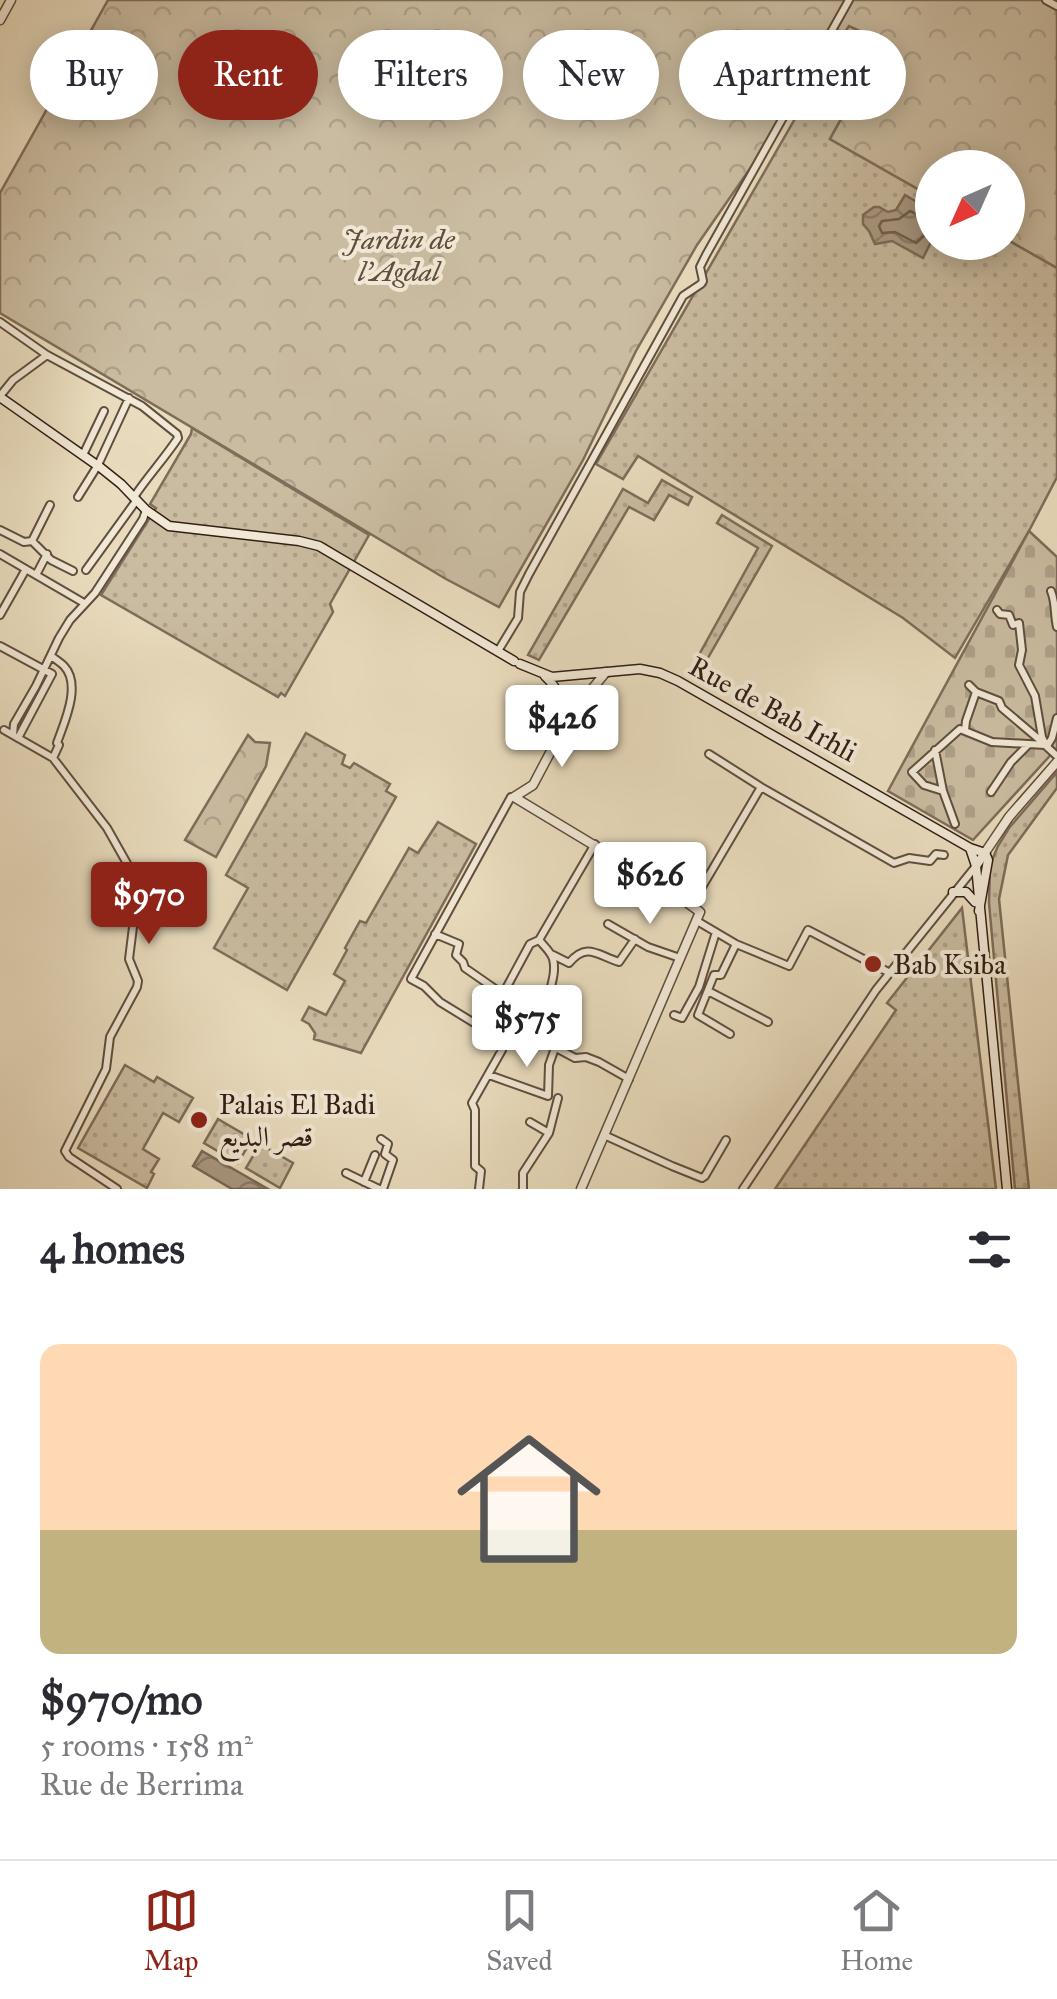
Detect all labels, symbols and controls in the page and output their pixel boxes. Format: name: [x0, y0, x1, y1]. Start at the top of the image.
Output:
chip: Buy: [30, 30, 158, 120]
chip: Rent: [178, 30, 318, 120]
chip: Filters: [338, 30, 503, 120]
chip: New: [523, 30, 659, 120]
chip: Apartment: [679, 30, 906, 120]
north arrow: [915, 150, 1025, 260]
map controls: [915, 150, 1025, 260]
park label: Jardin de l'Agdal: [341, 222, 455, 289]
street label: Rue de Bab Irhli: [683, 648, 863, 770]
pin: $426: [503, 685, 621, 770]
text: $426: [527, 698, 597, 737]
pin: $626: [591, 842, 709, 927]
text: $626: [616, 855, 684, 894]
pin: $970: [90, 862, 208, 947]
text: $970: [113, 875, 185, 914]
place label: Bab Ksiba: [893, 947, 1006, 982]
marker: Bab Ksiba: [862, 953, 884, 975]
pin: $575: [468, 985, 586, 1070]
text: $575: [494, 998, 560, 1037]
place label: Palais El Badi قصر البديع: [219, 1087, 376, 1162]
marker: Palais El Badi قصر البديع: [188, 1109, 210, 1131]
icon: filters: [962, 1222, 1017, 1277]
text: 4 homes: [40, 1223, 185, 1275]
icon: home: [439, 1409, 619, 1589]
text: $970/mo: [40, 1674, 203, 1726]
text: 5 rooms · 158 m²: [40, 1726, 253, 1765]
text: Rue de Berrima: [40, 1765, 243, 1804]
tab: Map: [144, 1883, 199, 1978]
tab: Saved: [486, 1883, 553, 1978]
tab: Home: [840, 1883, 913, 1978]

